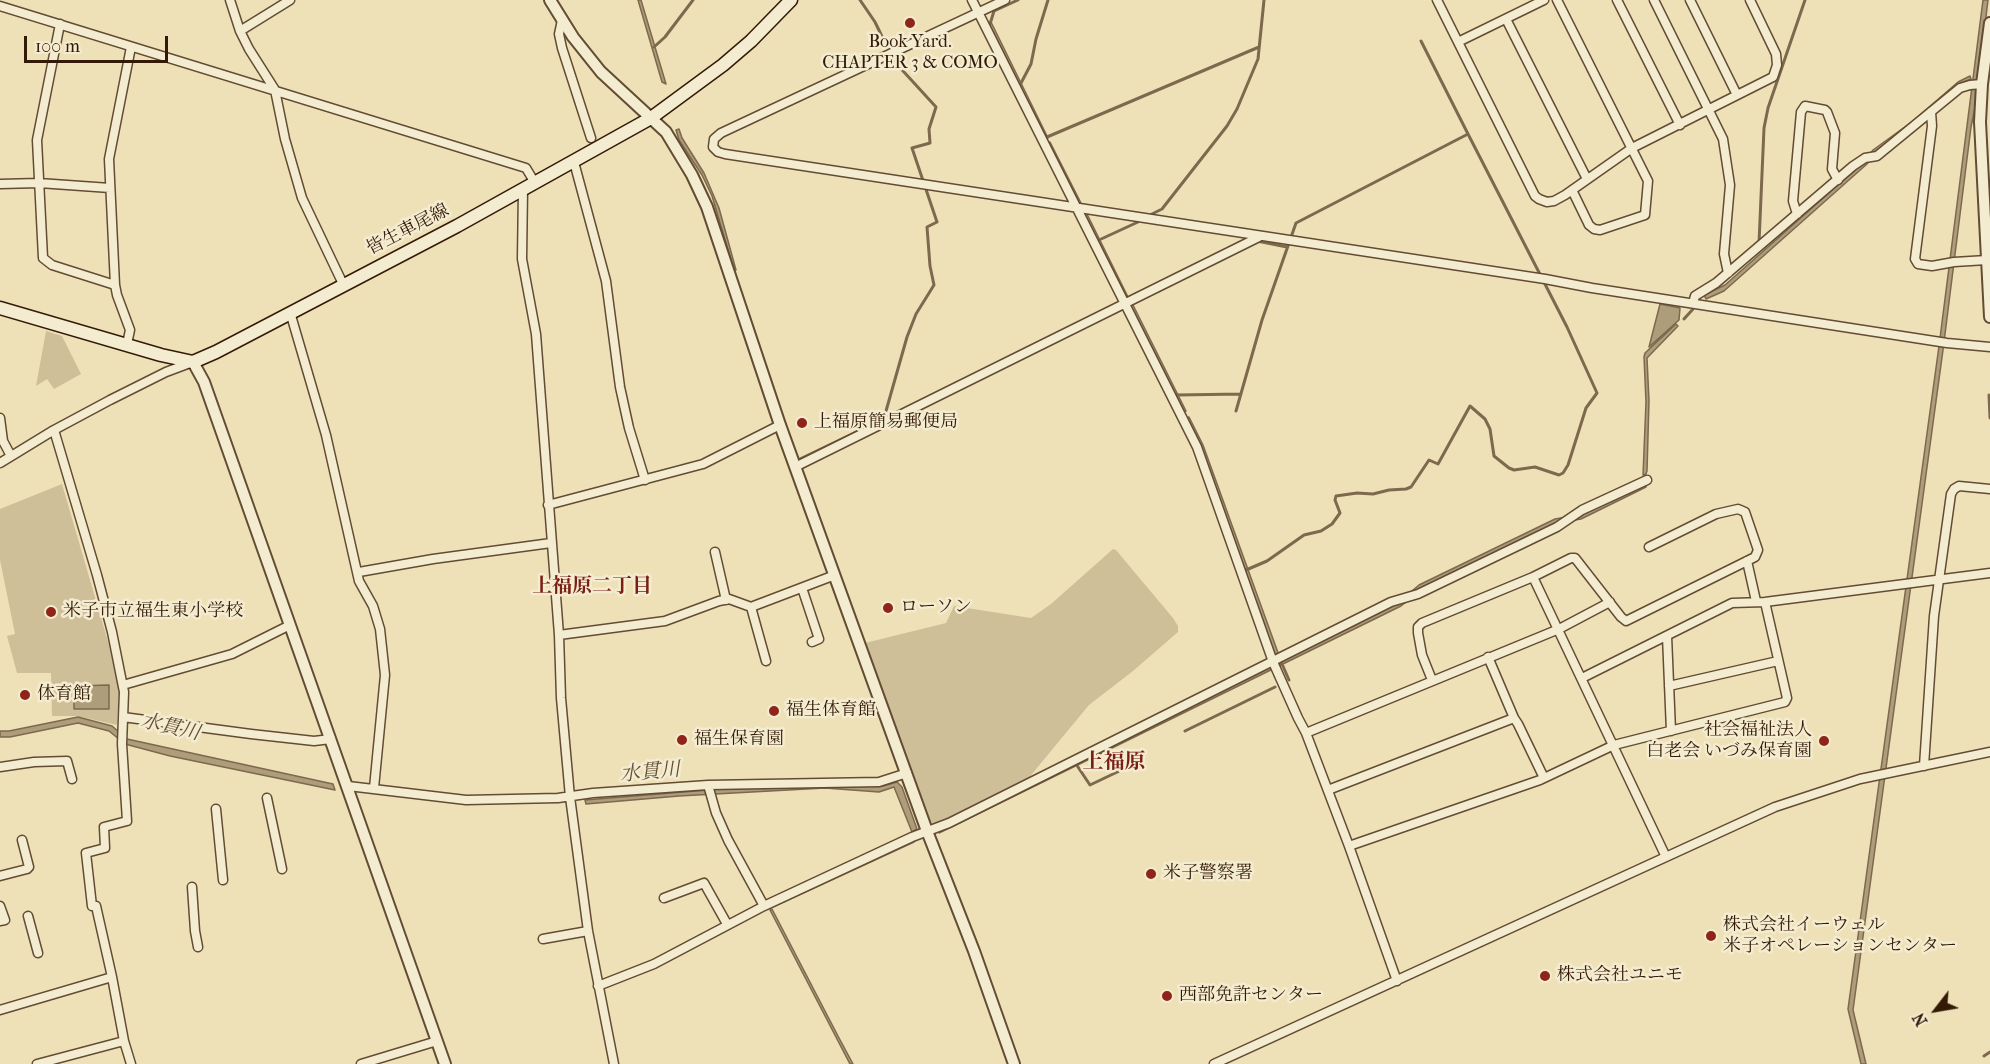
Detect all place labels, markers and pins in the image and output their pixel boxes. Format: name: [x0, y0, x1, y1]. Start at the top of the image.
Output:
marker: Book Yard. CHAPTER 3 & COMO: [903, 16, 917, 30]
place label: Book Yard. CHAPTER 3 & COMO: [822, 32, 998, 74]
place label: 上福原簡易郵便局: [814, 412, 958, 434]
marker: 上福原簡易郵便局: [795, 416, 809, 430]
place label: ローソン: [900, 597, 972, 619]
place label: 米子市立福生東小学校: [63, 601, 243, 623]
marker: ローソン: [881, 601, 895, 615]
marker: 米子市立福生東小学校: [44, 605, 58, 619]
place label: 体育館: [37, 684, 91, 706]
marker: 体育館: [18, 688, 32, 702]
place label: 福生体育館: [786, 700, 876, 722]
marker: 福生体育館: [767, 704, 781, 718]
place label: 社会福祉法人 白老会 いづみ保育園: [1646, 720, 1812, 762]
place label: 福生保育園: [694, 729, 784, 751]
marker: 福生保育園: [675, 733, 689, 747]
marker: 社会福祉法人 白老会 いづみ保育園: [1817, 734, 1831, 748]
place label: 米子警察署: [1163, 863, 1253, 885]
marker: 米子警察署: [1144, 867, 1158, 881]
place label: 株式会社イーウェル 米子オペレーションセンター: [1723, 915, 1957, 958]
marker: 株式会社イーウェル 米子オペレーションセンター: [1704, 929, 1718, 943]
place label: 株式会社ユニモ: [1557, 965, 1683, 987]
marker: 株式会社ユニモ: [1538, 969, 1552, 983]
place label: 西部免許センター: [1179, 985, 1323, 1007]
marker: 西部免許センター: [1160, 989, 1174, 1003]

